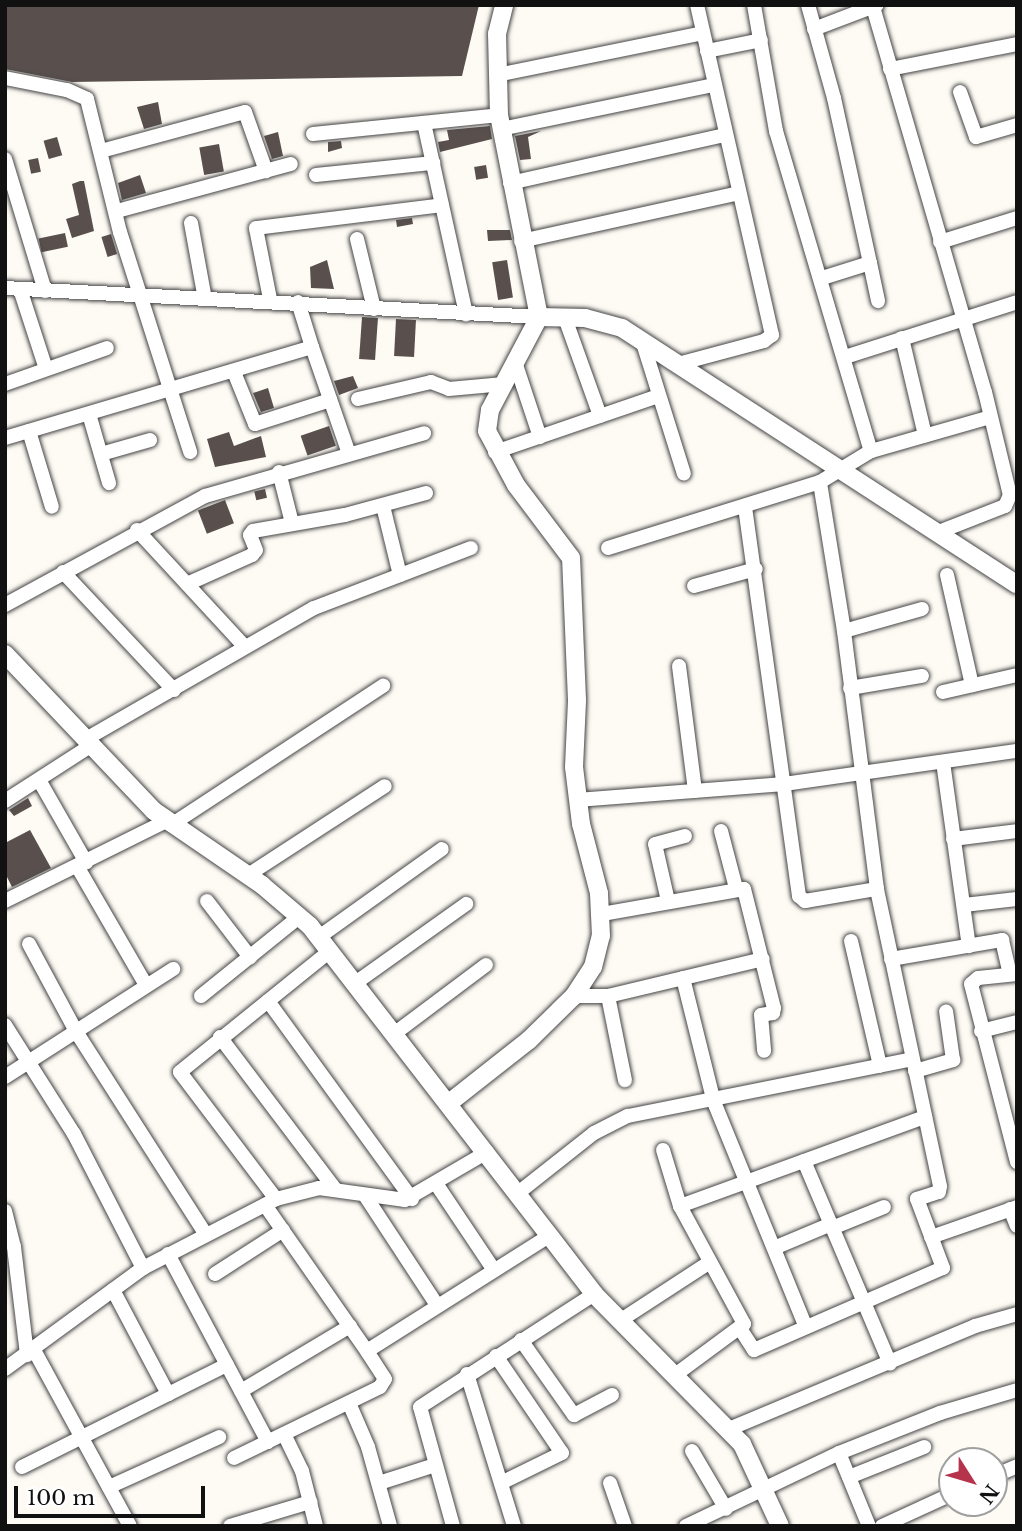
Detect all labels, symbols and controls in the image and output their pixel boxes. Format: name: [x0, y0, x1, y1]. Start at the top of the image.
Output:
north arrow: [938, 1447, 1008, 1517]
scale bar: [18, 1472, 208, 1516]
text: N: [974, 1480, 1003, 1508]
text: 100 m: [27, 1485, 95, 1511]

